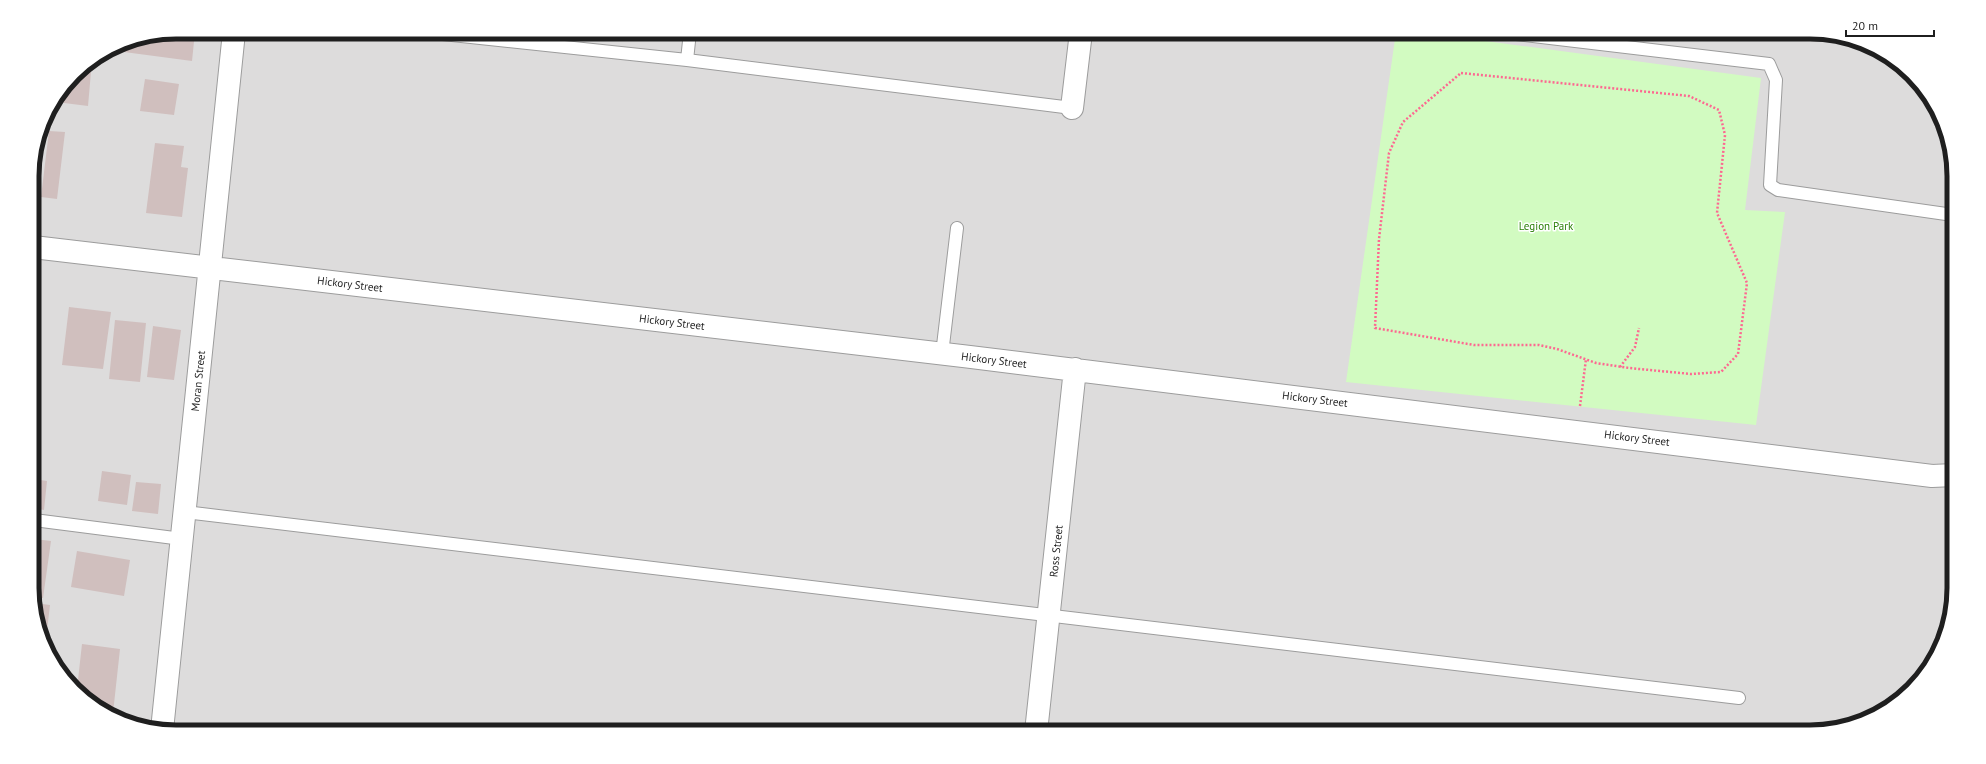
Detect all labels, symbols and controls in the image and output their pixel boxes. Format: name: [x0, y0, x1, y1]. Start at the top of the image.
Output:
scale bar: [1846, 12, 1934, 38]
text: 20 m: [1852, 18, 1878, 33]
park label: Legion Park: [1519, 219, 1574, 233]
street label: Hickory Street: [316, 273, 384, 295]
street label: Hickory Street: [638, 311, 706, 333]
street label: Hickory Street: [960, 349, 1028, 371]
street label: Moran Street: [188, 350, 208, 412]
street label: Hickory Street: [1281, 388, 1349, 410]
street label: Hickory Street: [1603, 427, 1671, 449]
street label: Ross Street: [1046, 524, 1066, 578]

